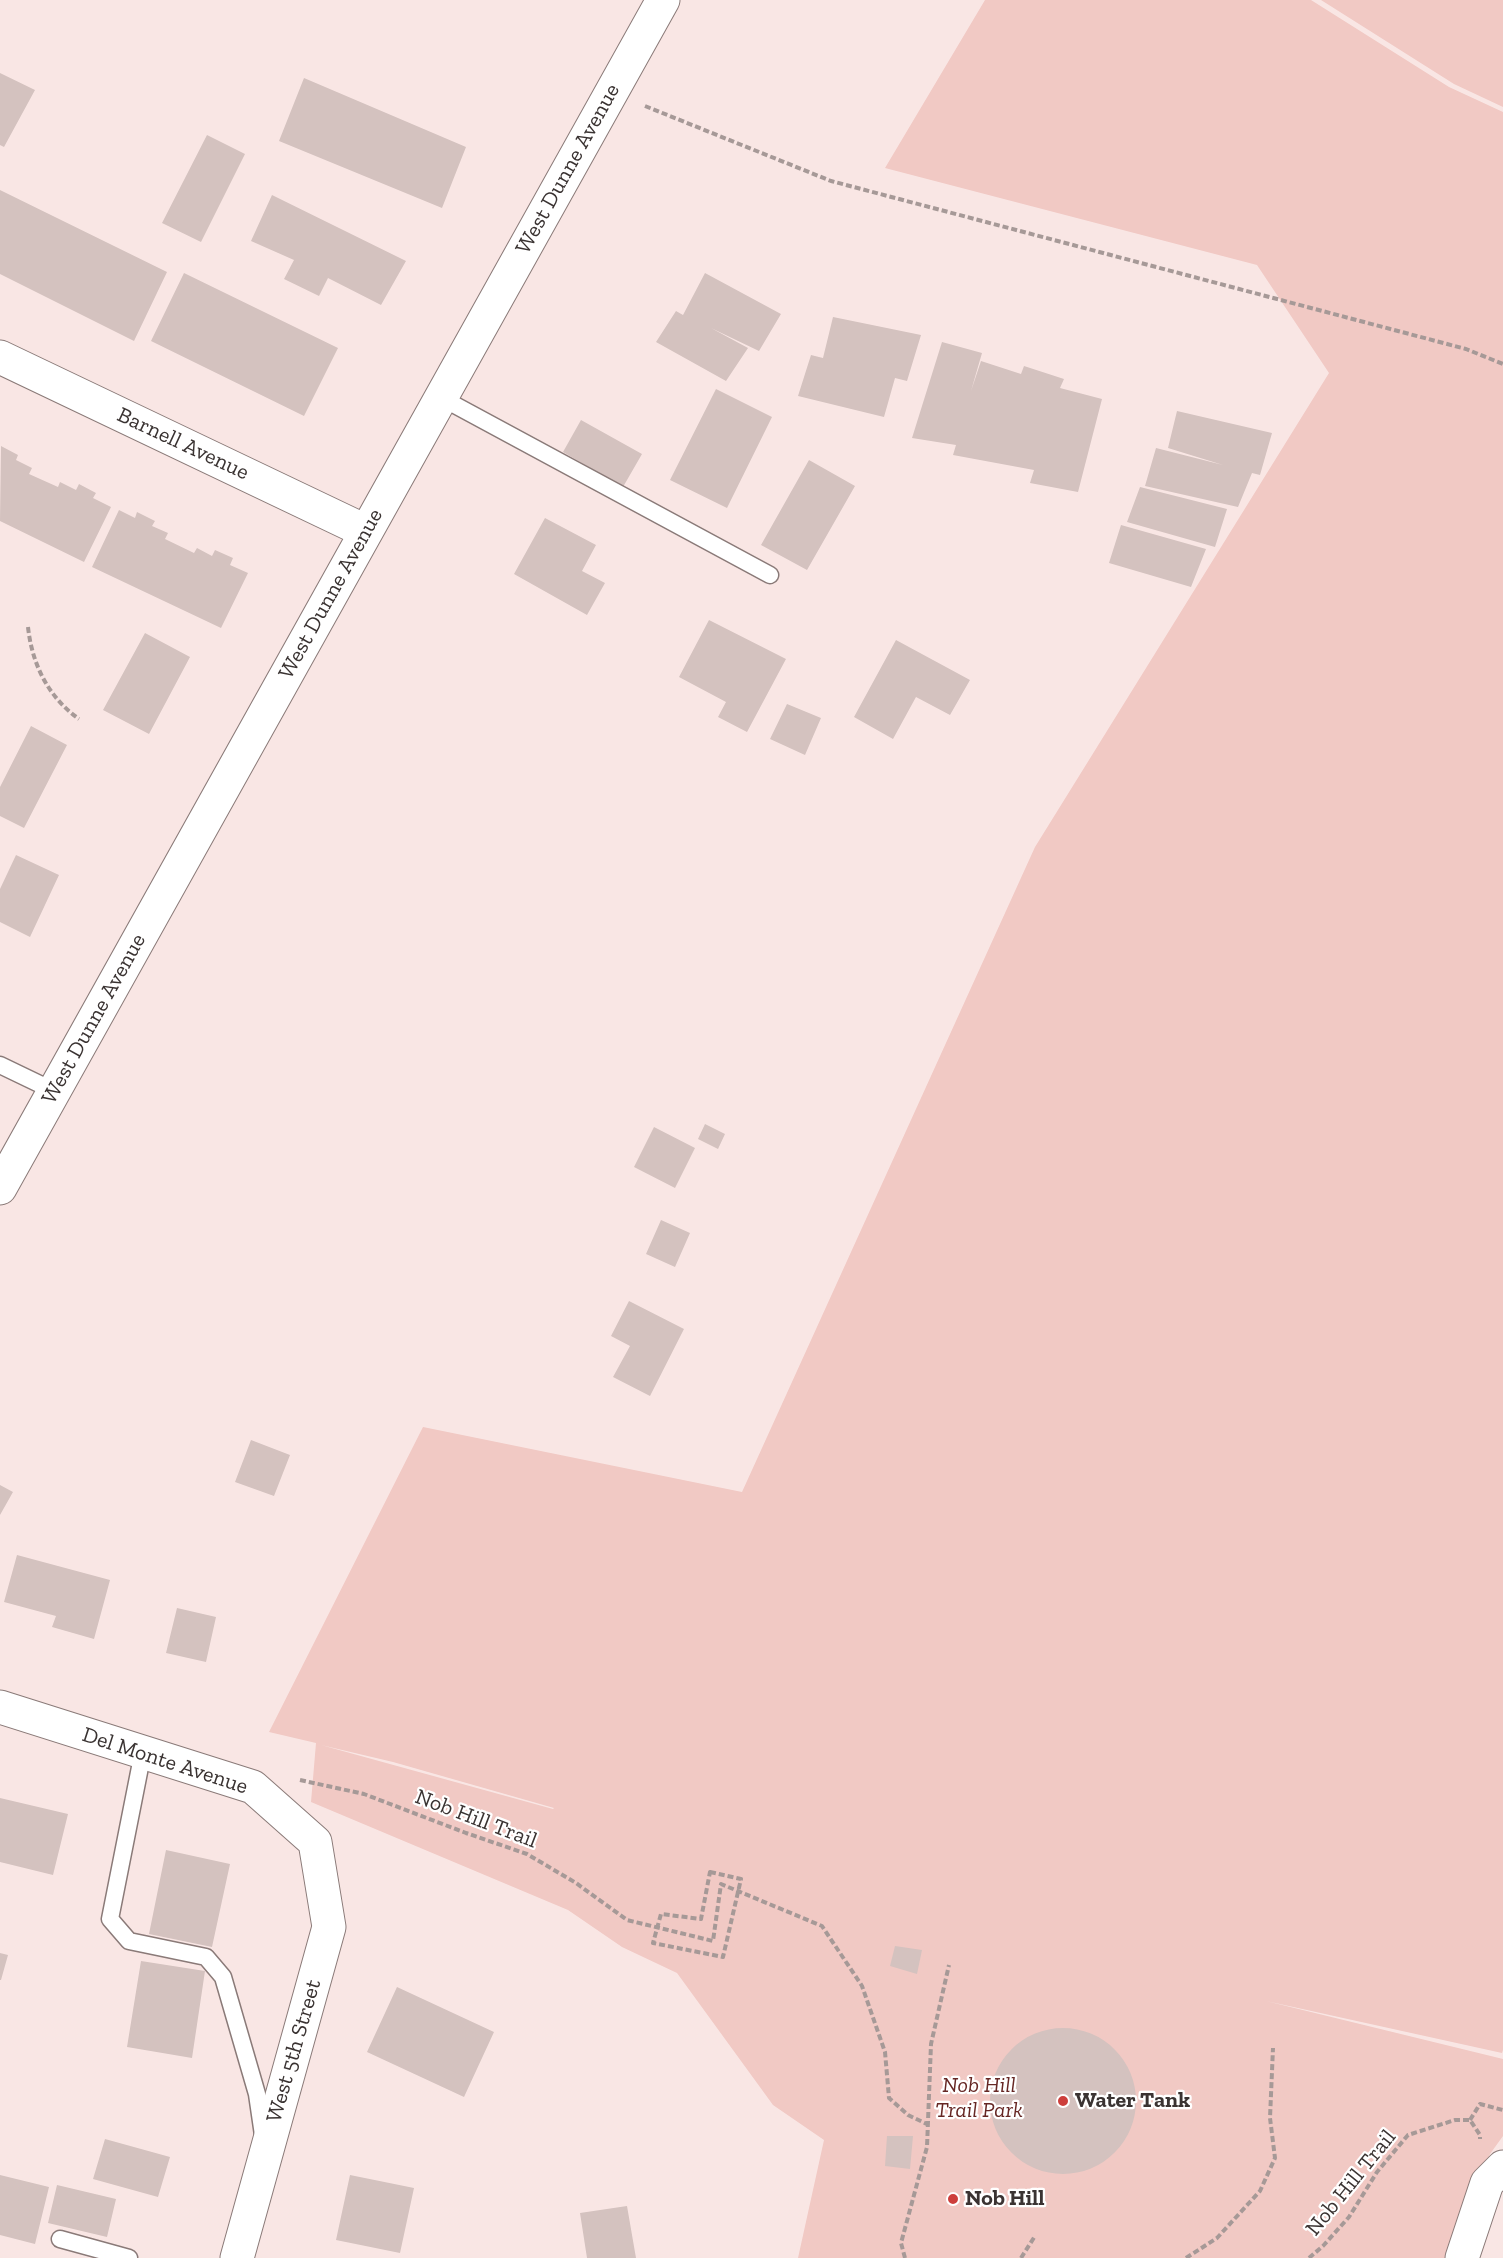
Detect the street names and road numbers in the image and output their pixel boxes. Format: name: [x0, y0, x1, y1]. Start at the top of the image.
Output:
street label: West Dunne Avenue: [510, 79, 626, 259]
street label: Barnell Avenue: [113, 402, 253, 486]
street label: West Dunne Avenue: [273, 504, 389, 684]
street label: West Dunne Avenue: [36, 929, 152, 1109]
street label: Del Monte Avenue: [79, 1722, 251, 1800]
street label: Nob Hill Trail: [411, 1784, 541, 1854]
street label: West 5th Street: [261, 1977, 327, 2125]
street label: Nob Hill Trail: [1300, 2125, 1402, 2241]

